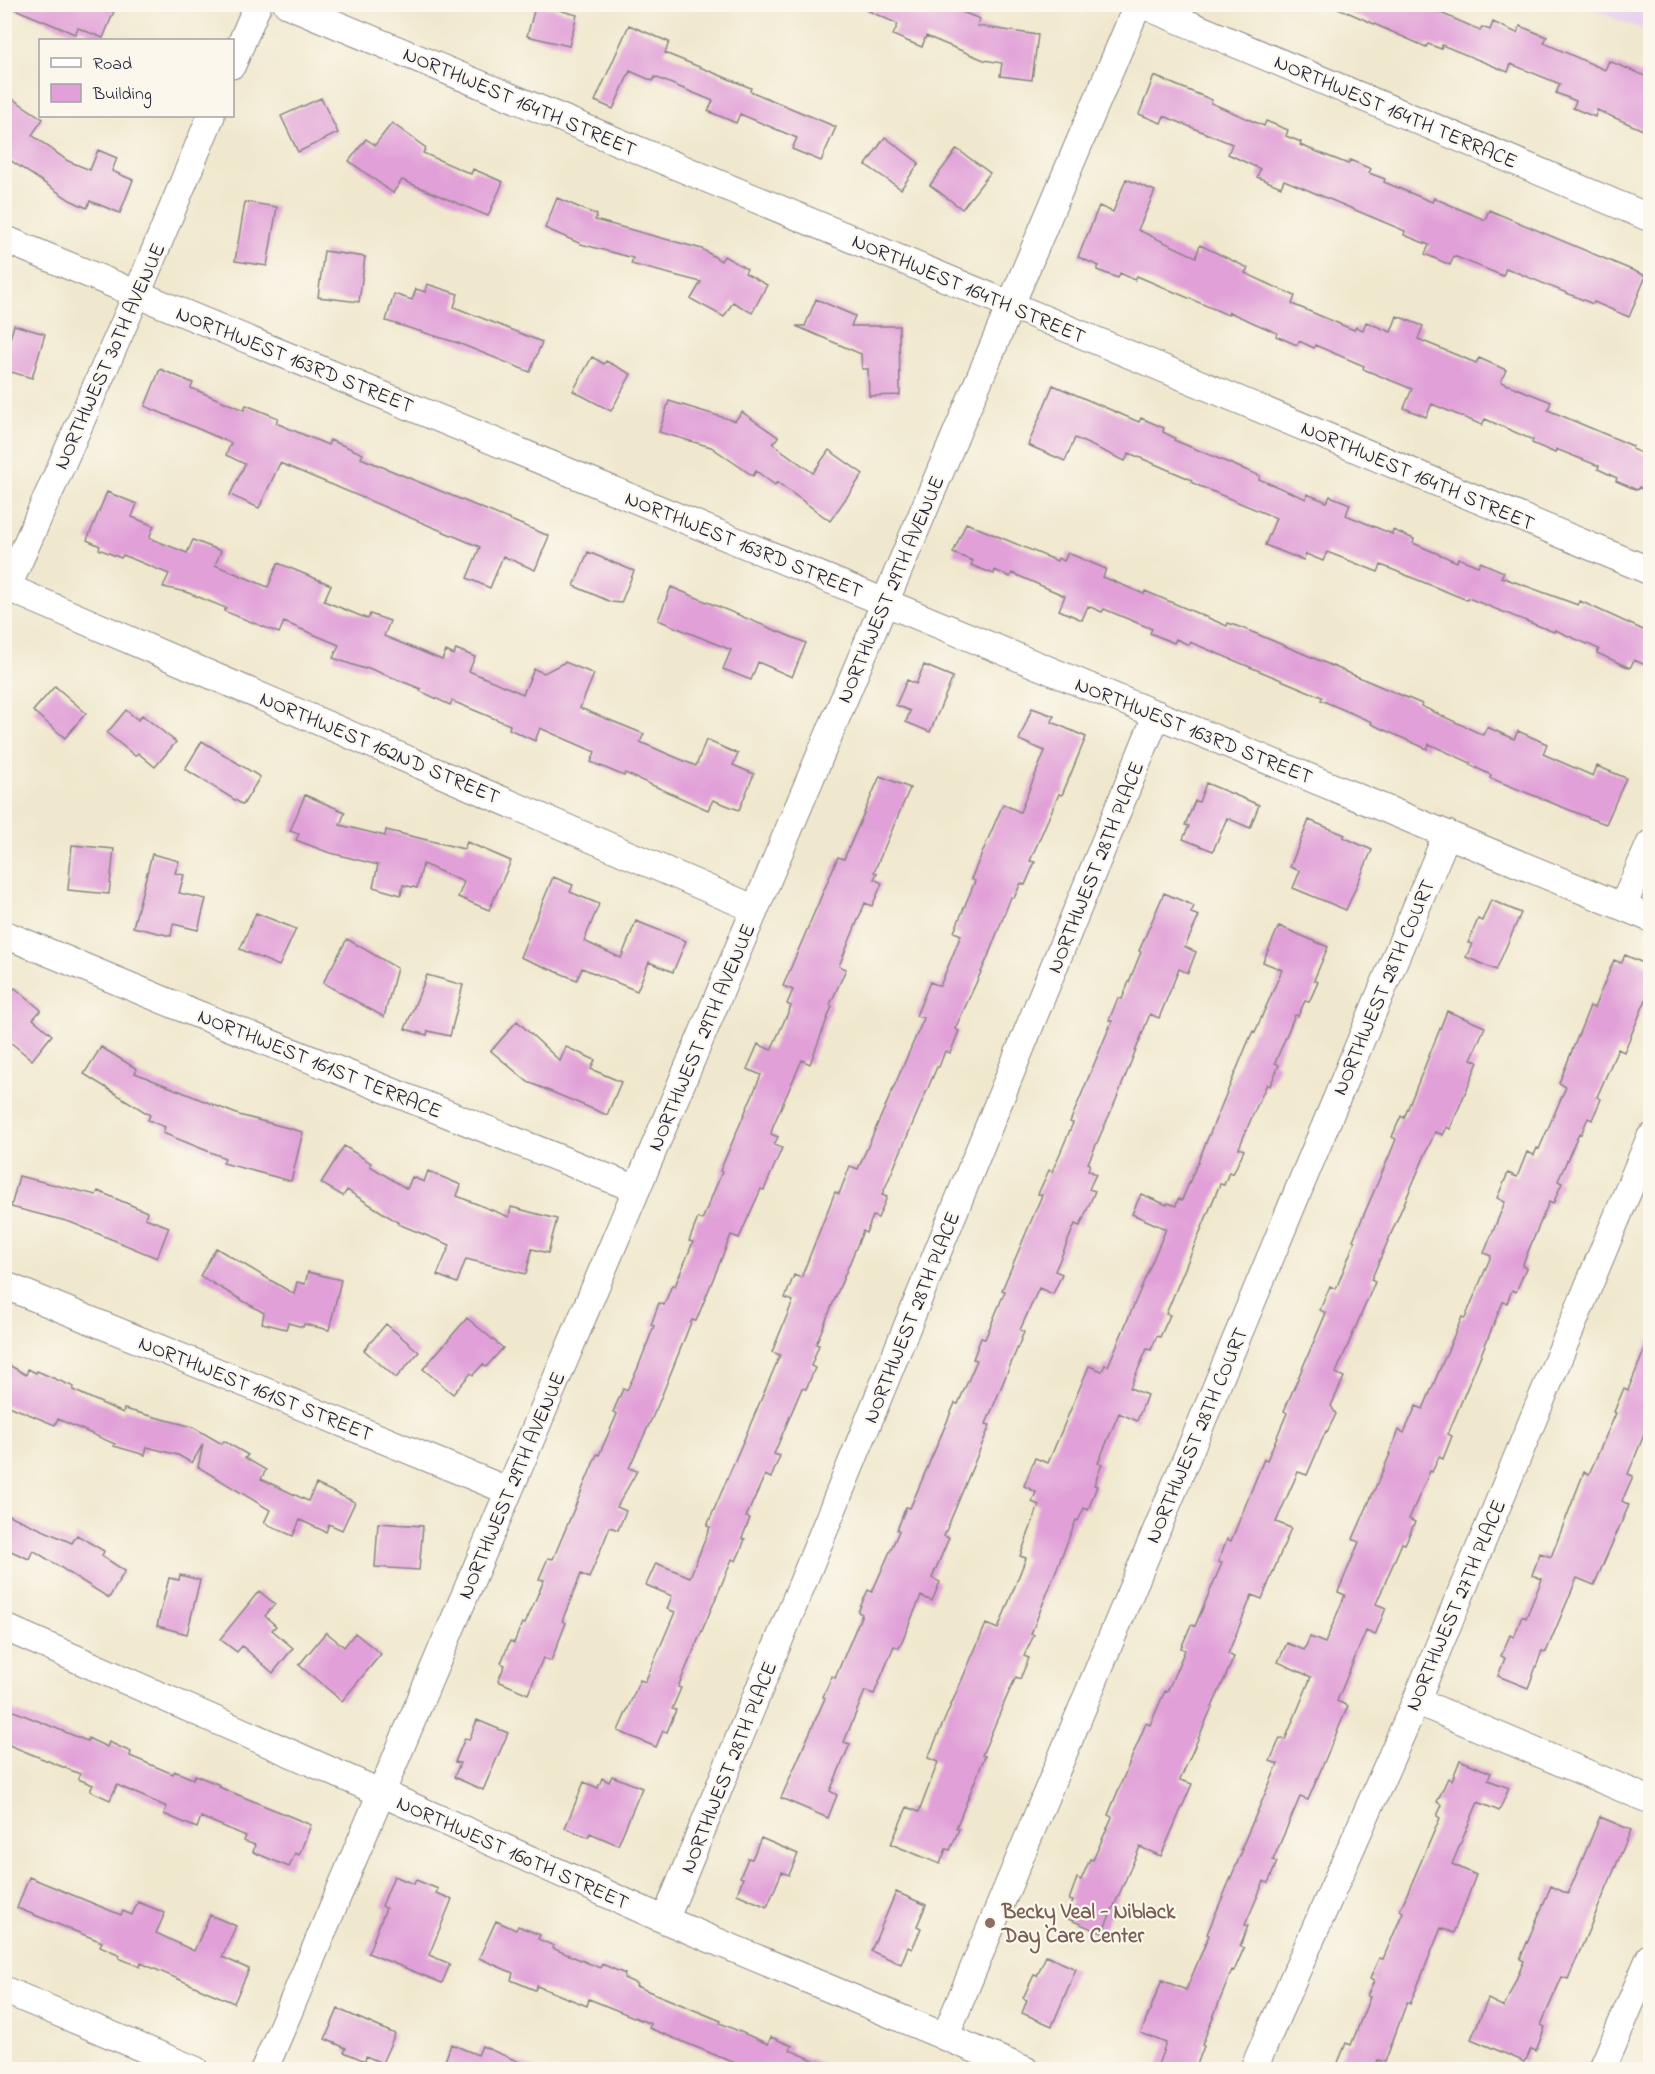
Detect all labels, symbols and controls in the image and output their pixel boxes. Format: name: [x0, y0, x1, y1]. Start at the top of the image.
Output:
legend: [39, 39, 234, 117]
street label: NORTHWEST 164TH STREET: [398, 40, 641, 166]
street label: NORTHWEST 164TH TERRACE: [1269, 48, 1521, 178]
text: Road: [93, 52, 132, 78]
text: Building: [92, 82, 152, 109]
street label: NORTHWEST 164TH STREET: [847, 227, 1090, 353]
street label: NORTHWEST 30TH AVENUE: [47, 239, 174, 475]
street label: NORTHWEST 163RD STREET: [171, 299, 418, 422]
street label: NORTHWEST 164TH STREET: [1296, 414, 1539, 540]
street label: NORTHWEST 29TH AVENUE: [830, 471, 953, 708]
street label: NORTHWEST 163RD STREET: [620, 484, 867, 607]
street label: NORTHWEST 163RD STREET: [1070, 670, 1317, 793]
street label: NORTHWEST 162ND STREET: [255, 685, 504, 813]
street label: NORTHWEST 28TH PLACE: [1041, 757, 1153, 978]
street label: NORTHWEST 28TH COURT: [1326, 875, 1444, 1100]
street label: NORTHWEST 29TH AVENUE: [641, 919, 764, 1156]
street label: NORTHWEST 161ST TERRACE: [193, 1002, 446, 1128]
street label: NORTHWEST 28TH PLACE: [857, 1207, 969, 1428]
street label: NORTHWEST 28TH COURT: [1139, 1323, 1257, 1548]
street label: NORTHWEST 161ST STREET: [134, 1329, 377, 1451]
street label: NORTHWEST 29TH AVENUE: [451, 1367, 574, 1604]
street label: NORTHWEST 27TH PLACE: [1399, 1496, 1515, 1716]
street label: NORTHWEST 28TH PLACE: [674, 1657, 786, 1878]
street label: NORTHWEST 160TH STREET: [391, 1789, 633, 1919]
place label: Becky Veal - Niblack Day Care Center: [1001, 1898, 1176, 1954]
marker: Becky Veal - Niblack Day Care Center: [983, 1916, 997, 1930]

